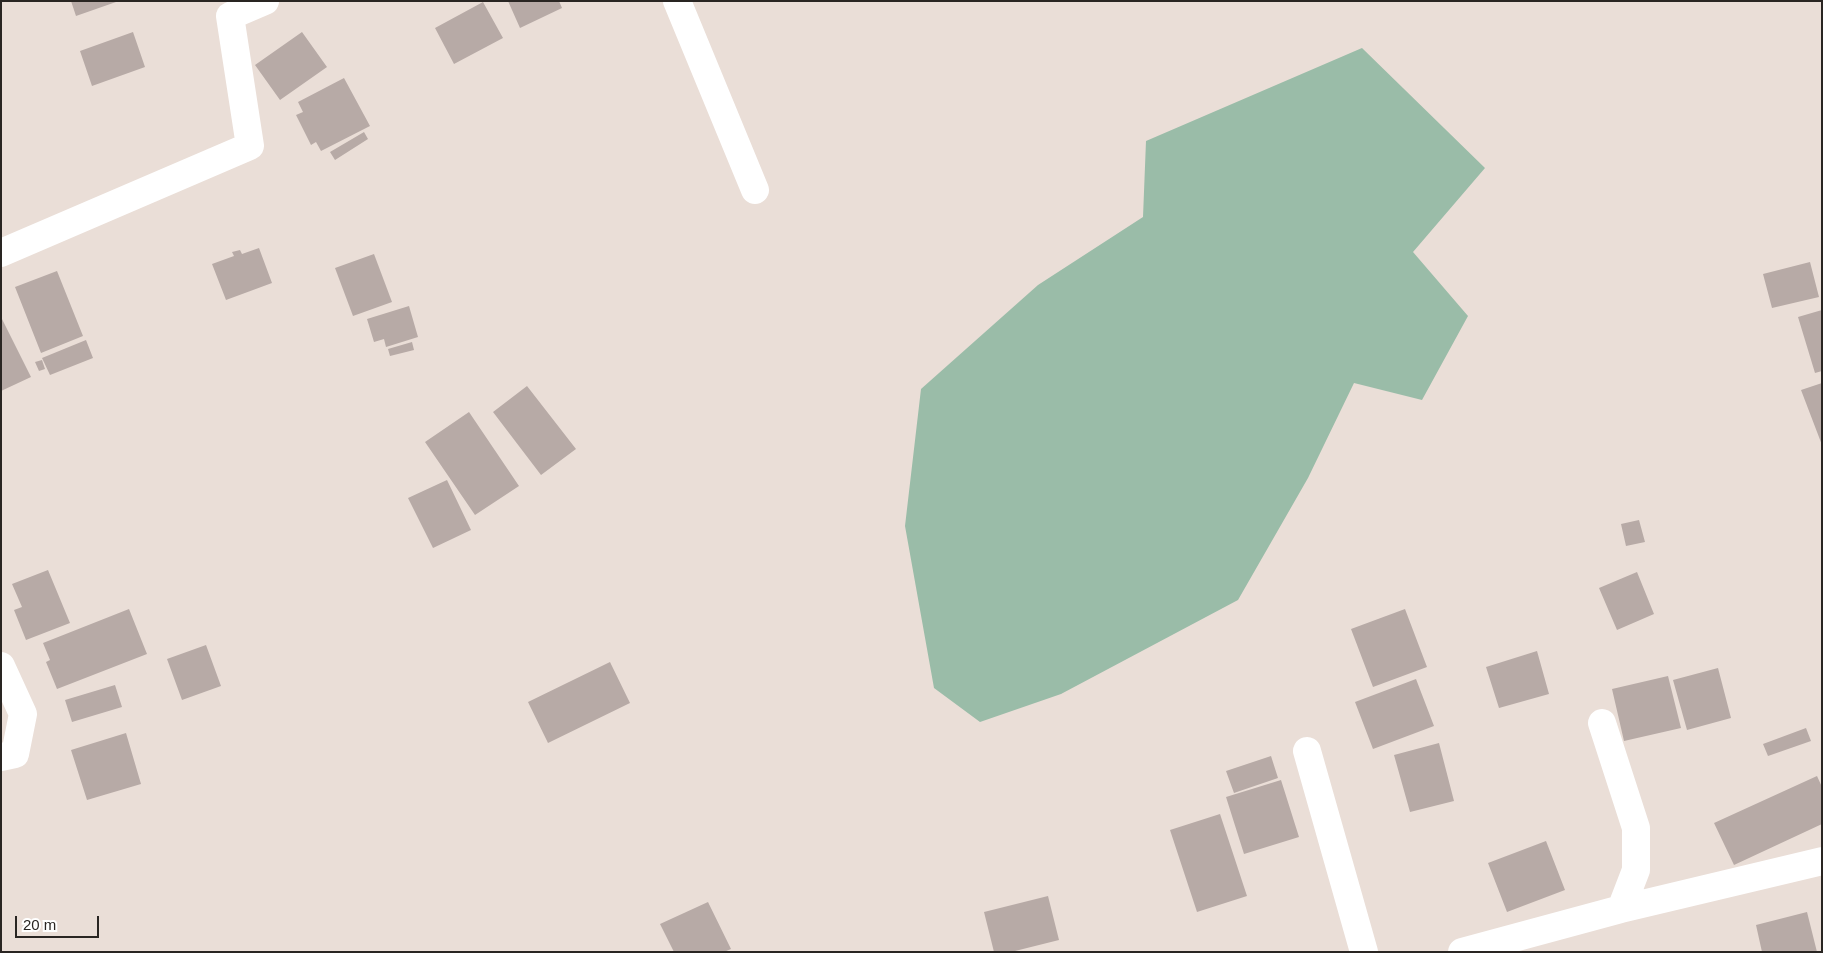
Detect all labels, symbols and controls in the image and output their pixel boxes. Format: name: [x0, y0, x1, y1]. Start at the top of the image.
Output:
scale bar: [18, 906, 101, 938]
text: 20 m: [23, 916, 56, 933]

